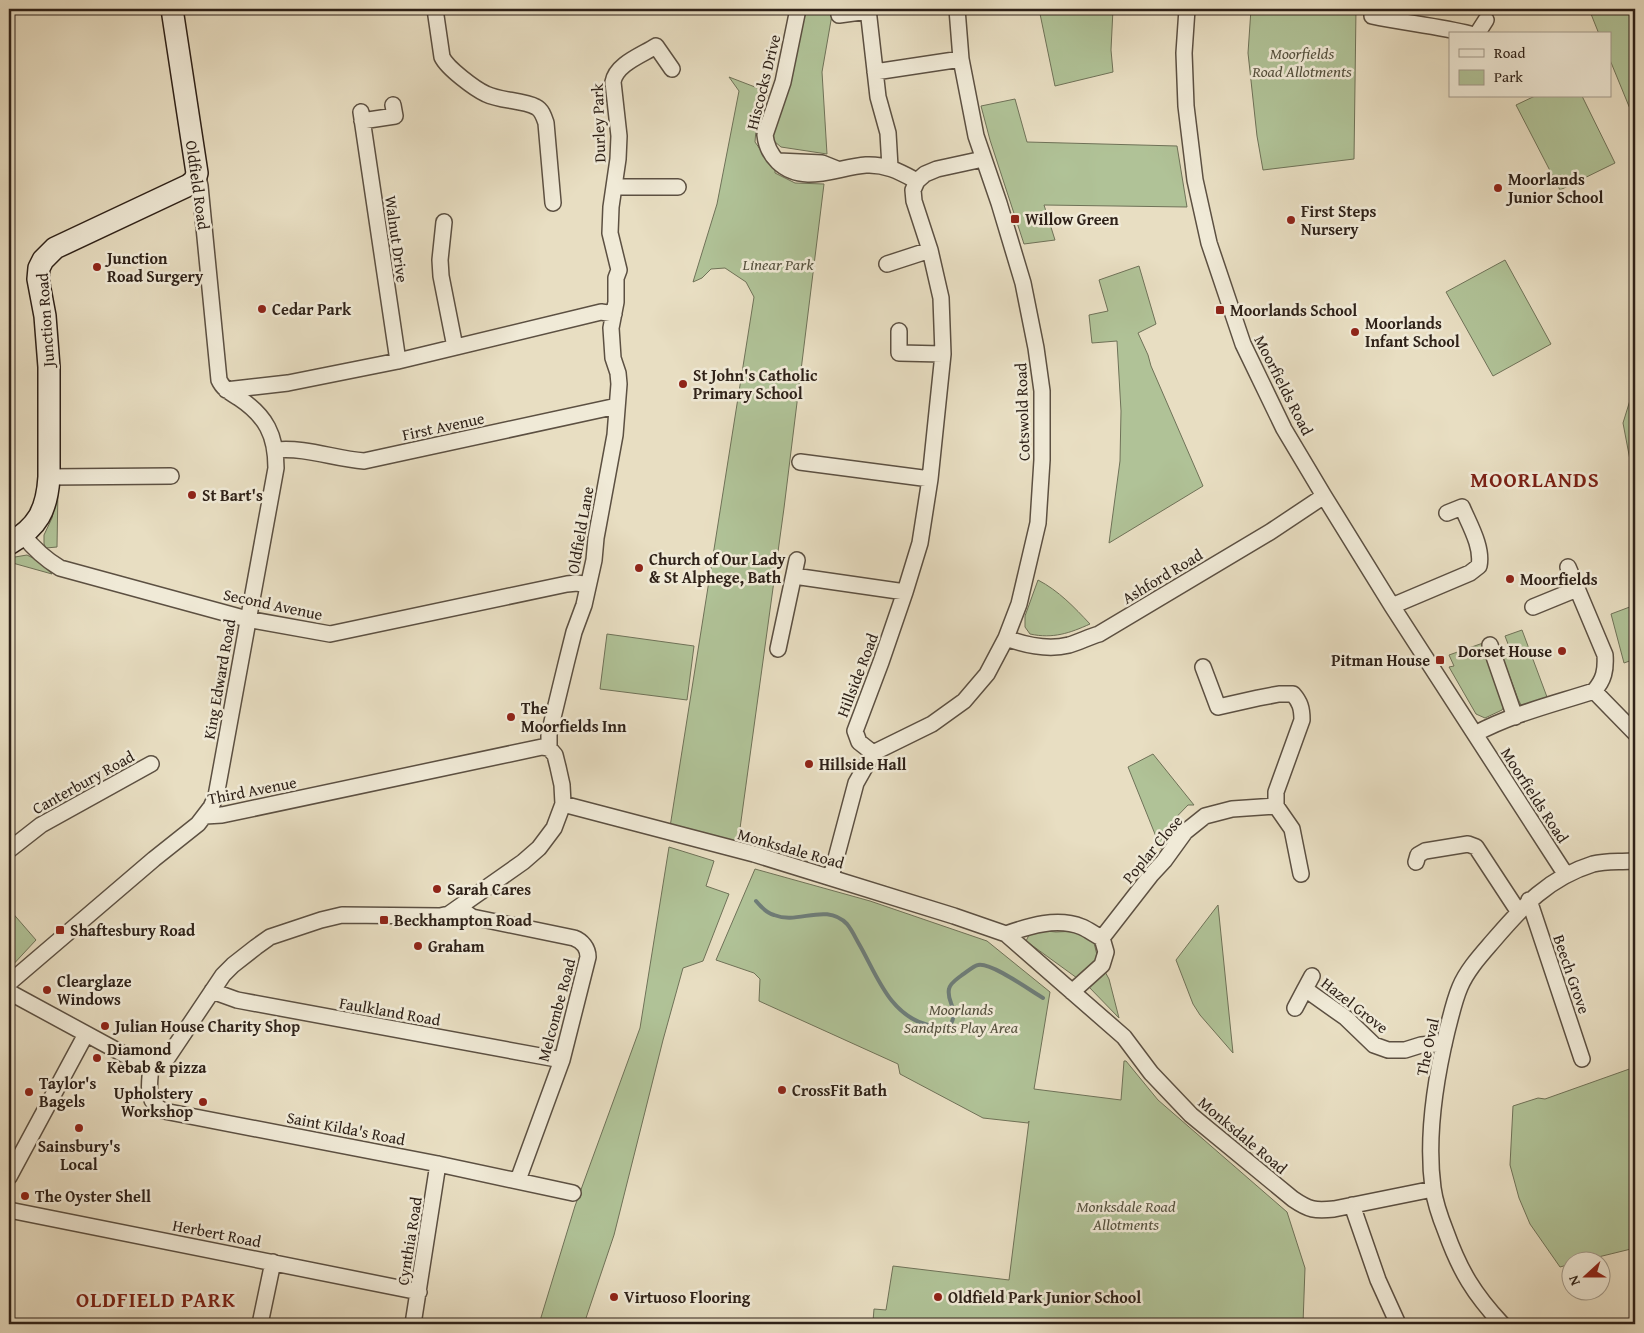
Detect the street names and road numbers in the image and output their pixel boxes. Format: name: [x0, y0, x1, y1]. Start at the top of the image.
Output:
street label: Hiscocks Drive: [740, 32, 786, 132]
street label: Durley Park: [585, 82, 611, 163]
street label: Oldfield Road: [180, 139, 216, 232]
street label: Walnut Drive: [379, 194, 415, 284]
street label: Junction Road: [30, 272, 60, 370]
street label: Moorfields Road: [1248, 331, 1320, 440]
street label: Cotswold Road: [1008, 362, 1036, 461]
street label: First Avenue: [400, 406, 486, 446]
street label: Oldfield Lane: [561, 484, 599, 576]
street label: Ashford Road: [1117, 542, 1207, 610]
street label: Second Avenue: [221, 582, 325, 626]
street label: King Edward Road: [197, 617, 241, 741]
street label: Hillside Road: [830, 629, 884, 720]
street label: Moorfields Road: [1495, 743, 1575, 848]
street label: Canterbury Road: [28, 744, 139, 820]
street label: Third Avenue: [205, 770, 299, 810]
street label: Poplar Close: [1116, 810, 1188, 888]
street label: Monksdale Road: [735, 821, 848, 875]
street label: Beech Grove: [1547, 931, 1597, 1017]
street label: Melcombe Road: [531, 955, 581, 1064]
street label: Hazel Grove: [1316, 971, 1394, 1039]
street label: Faulkland Road: [337, 990, 443, 1032]
street label: The Oval: [1409, 1015, 1445, 1078]
street label: Monksdale Road: [1193, 1091, 1293, 1180]
street label: Saint Kilda's Road: [285, 1105, 408, 1151]
street label: Cynthia Road: [390, 1195, 428, 1287]
street label: Herbert Road: [171, 1213, 264, 1253]

